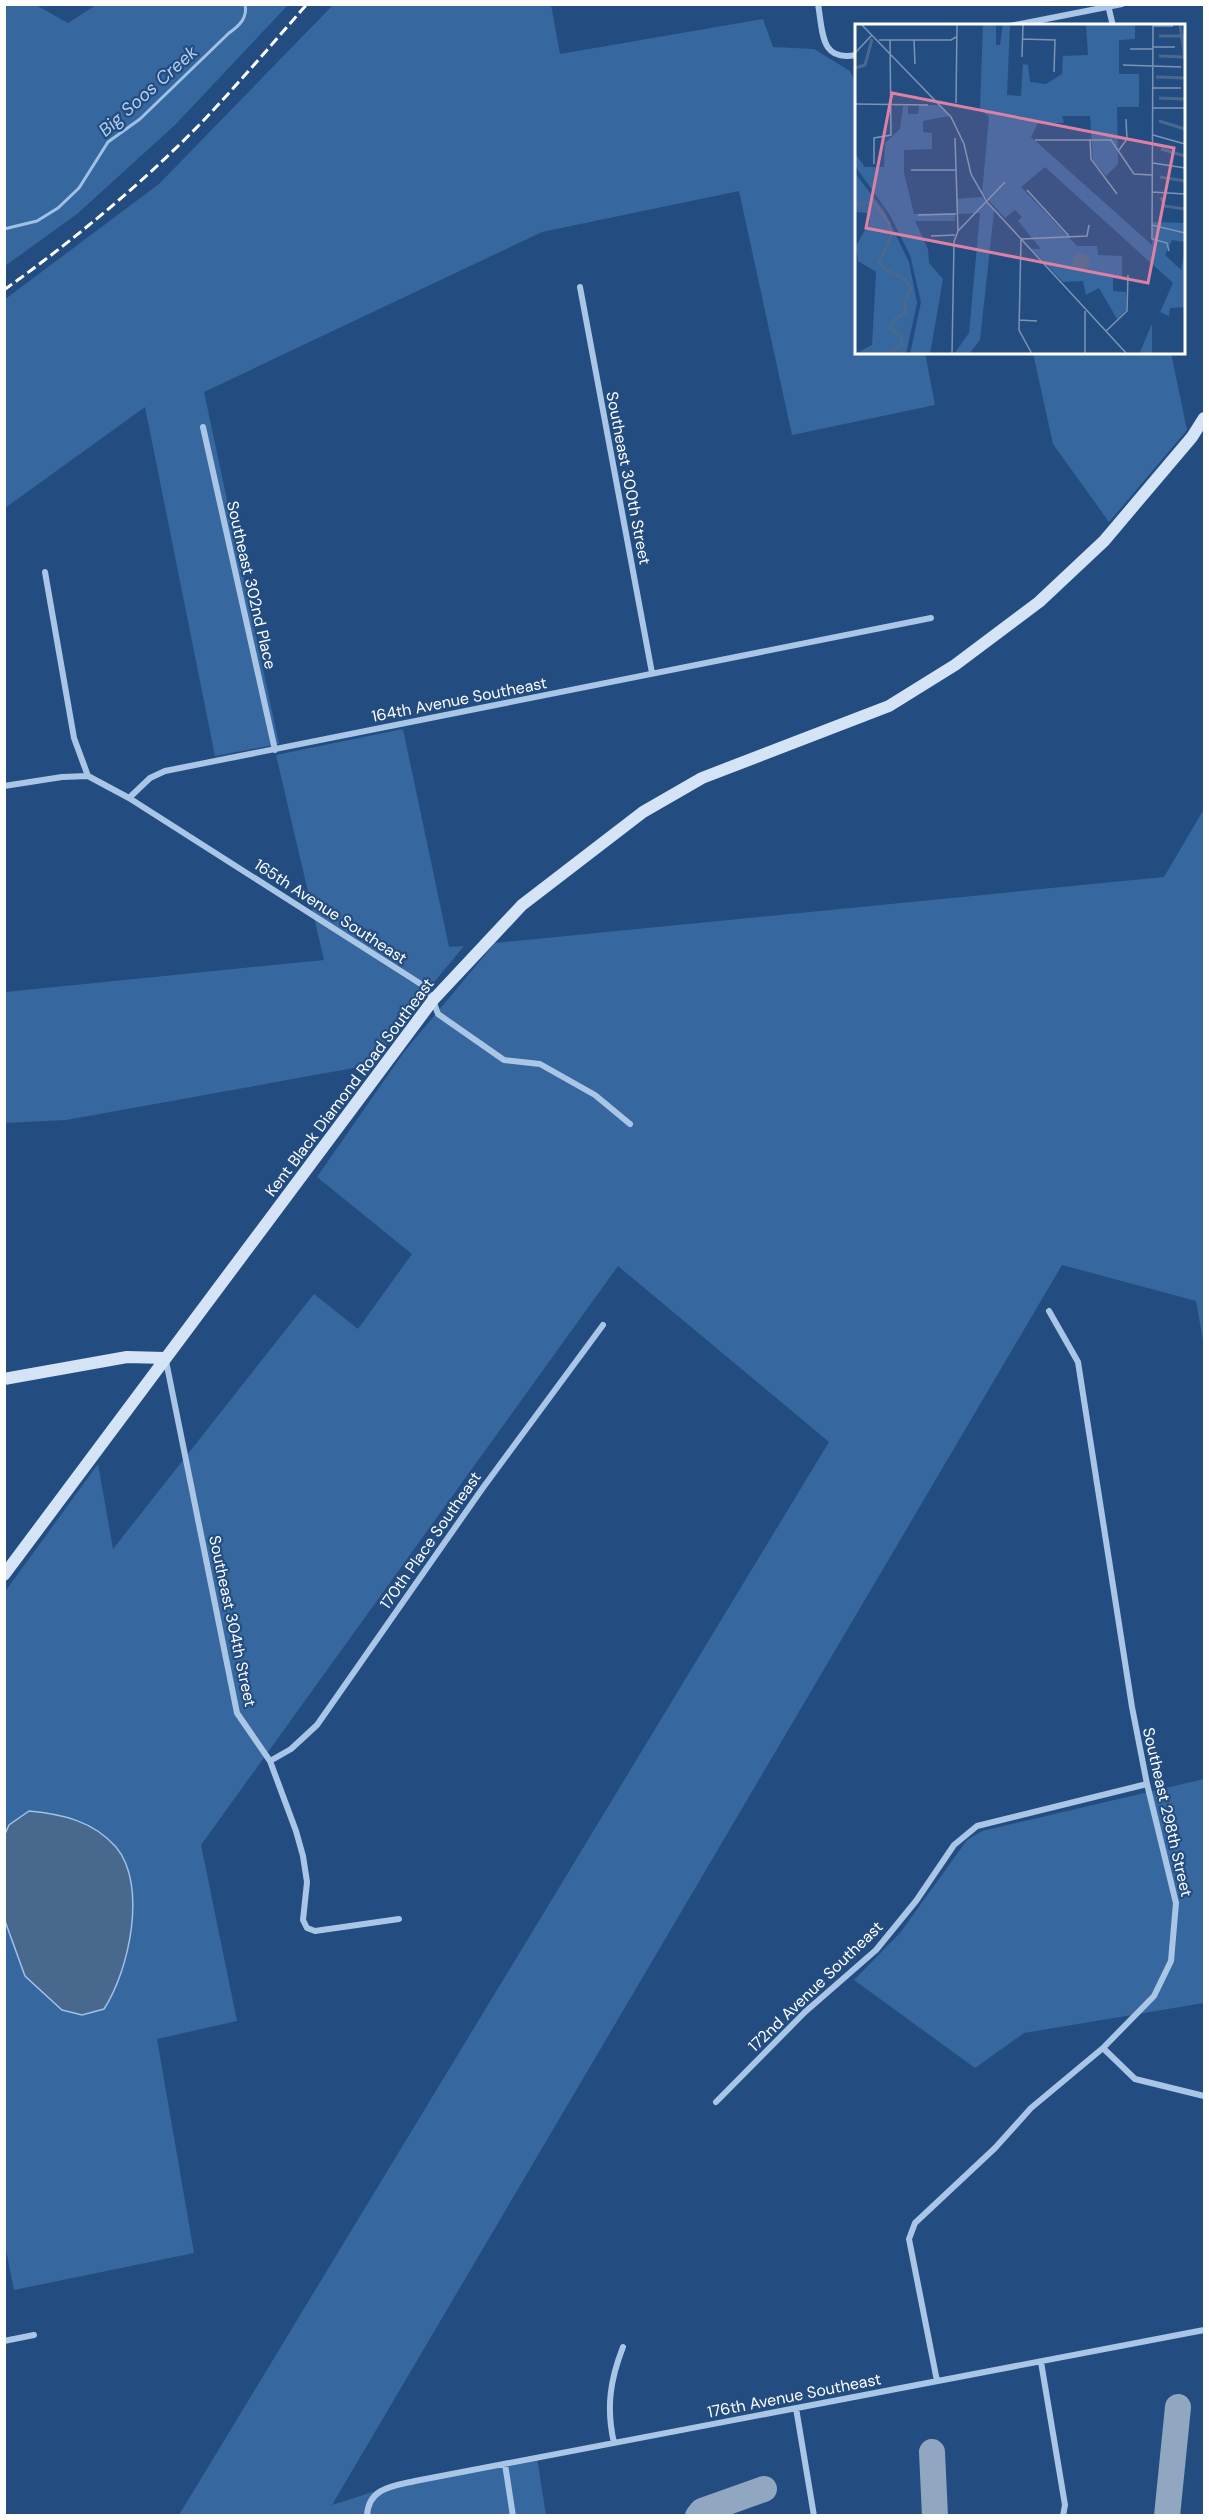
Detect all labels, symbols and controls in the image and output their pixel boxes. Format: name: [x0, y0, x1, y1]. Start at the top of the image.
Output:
inset map: [855, 24, 1185, 354]
water label: Big Soos Creek: [93, 40, 203, 142]
street label: Southeast 300th Street: [601, 390, 656, 566]
street label: Southeast 302nd Place: [222, 499, 281, 671]
street label: 164th Avenue Southeast: [370, 672, 549, 727]
street label: 165th Avenue Southeast: [250, 854, 411, 969]
street label: Kent Black Diamond Road Southeast: [260, 974, 439, 1201]
street label: 170th Place Southeast: [375, 1467, 486, 1613]
street label: Southeast 304th Street: [204, 1534, 261, 1709]
street label: Southeast 298th Street: [1138, 1725, 1197, 1899]
street label: 172nd Avenue Southeast: [743, 1916, 887, 2056]
street label: 176th Avenue Southeast: [705, 2368, 883, 2423]

